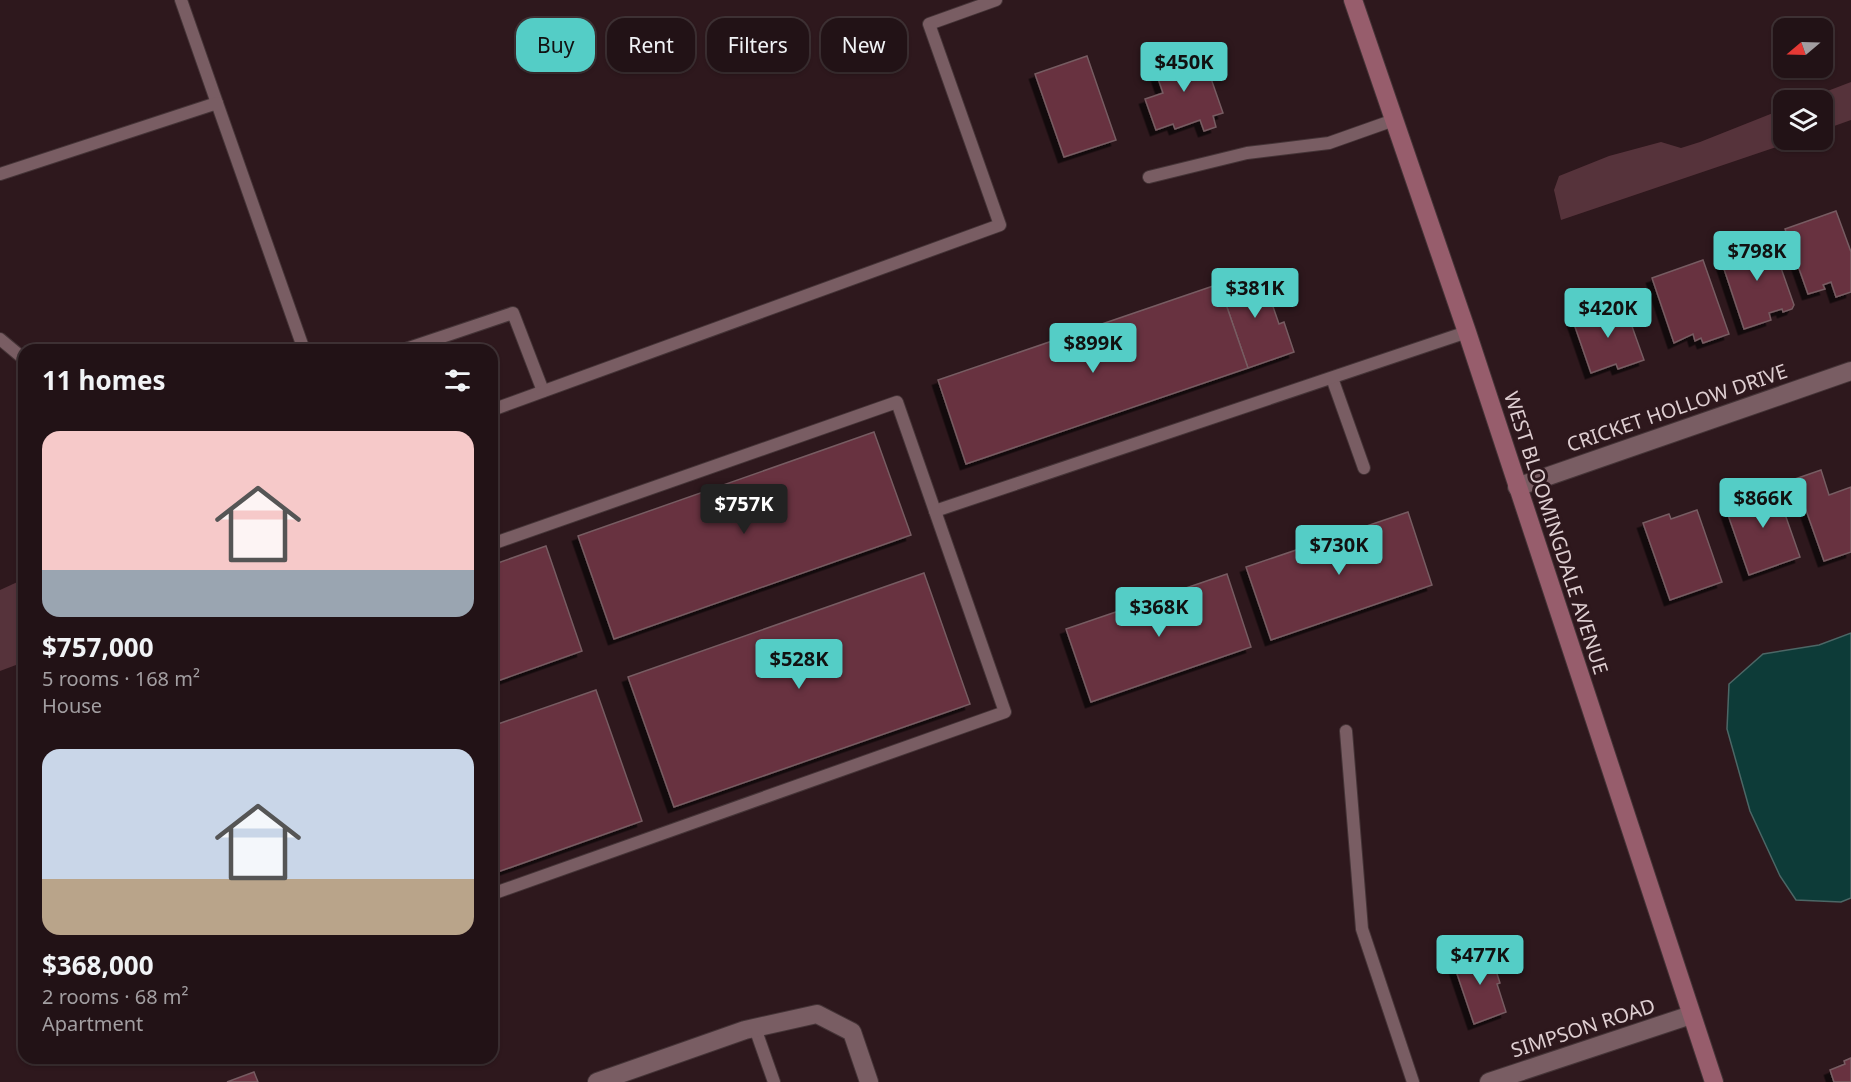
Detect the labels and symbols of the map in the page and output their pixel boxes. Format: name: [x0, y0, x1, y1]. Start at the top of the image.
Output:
north arrow: [1773, 18, 1833, 78]
pin: $450K: [1142, 42, 1226, 93]
pin: $798K: [1715, 231, 1799, 282]
pin: $381K: [1213, 268, 1297, 319]
pin: $420K: [1566, 288, 1650, 339]
pin: $899K: [1051, 323, 1135, 374]
street label: CRICKET HOLLOW DRIVE: [1563, 357, 1791, 458]
street label: WEST BLOOMINGDALE AVENUE: [1498, 388, 1615, 678]
pin: $866K: [1721, 478, 1805, 529]
pin: $757K: [702, 484, 786, 535]
pin: $730K: [1297, 525, 1381, 576]
pin: $368K: [1117, 587, 1201, 638]
pin: $528K: [757, 639, 841, 690]
pin: $477K: [1438, 935, 1522, 986]
street label: SIMPSON ROAD: [1507, 992, 1658, 1064]

